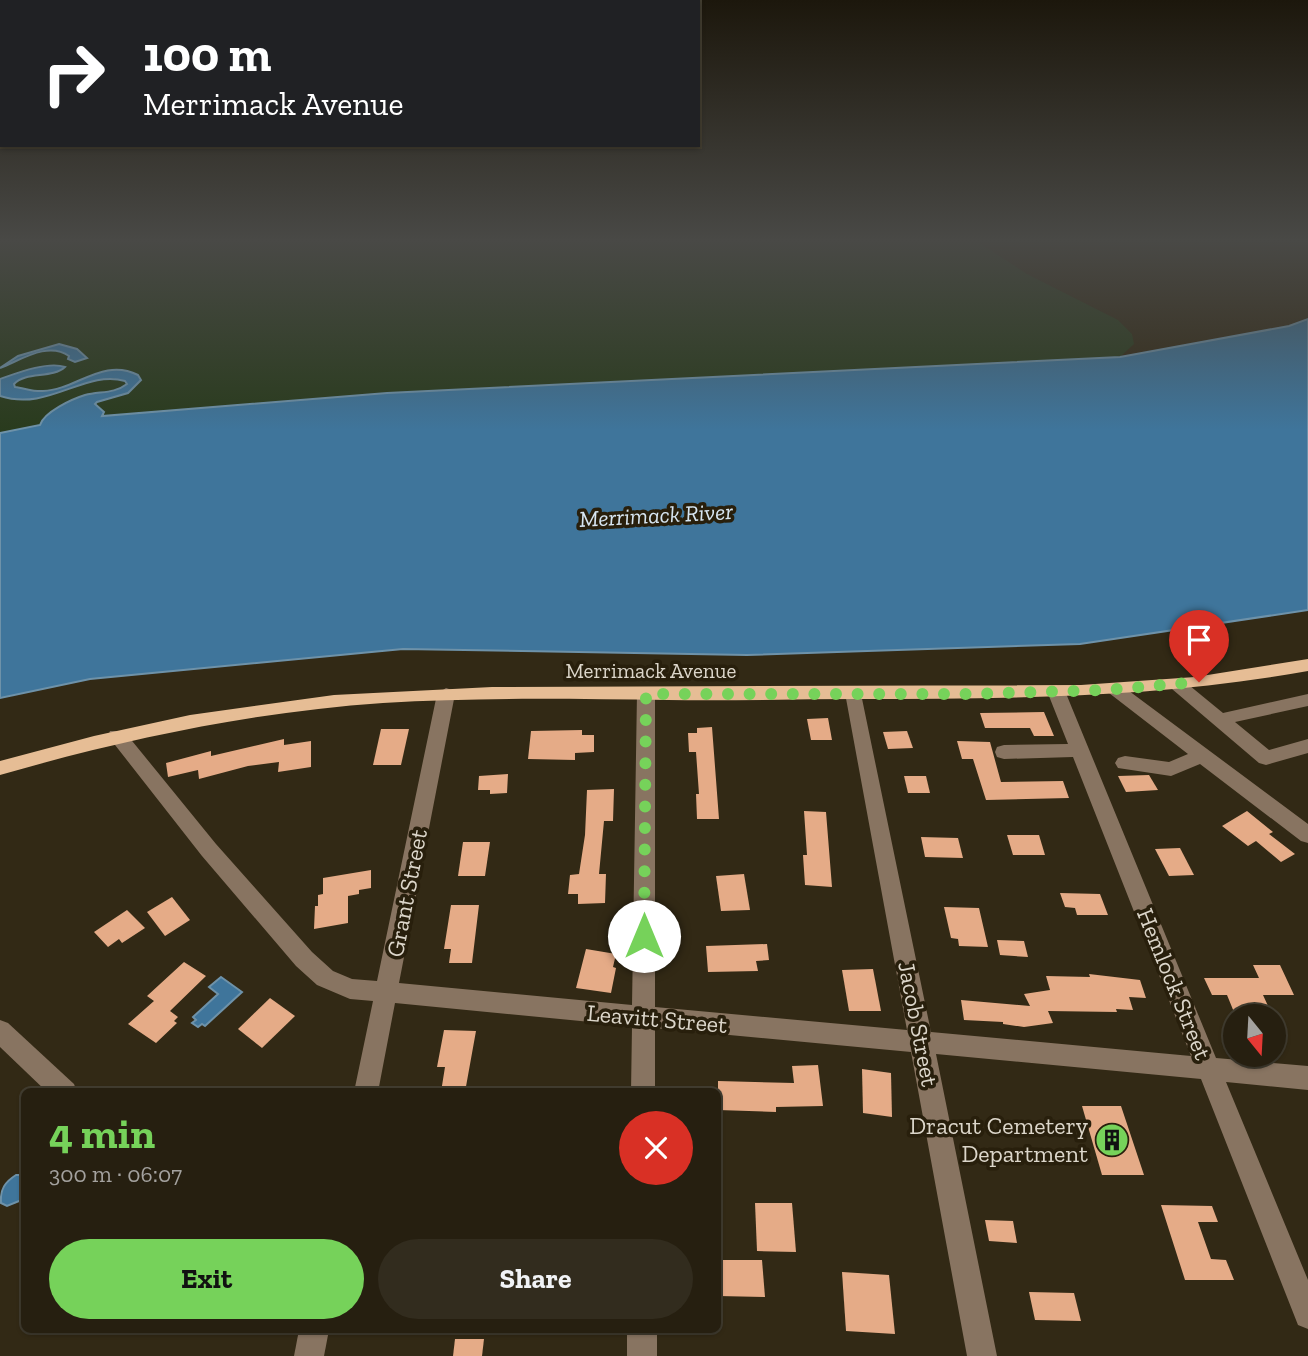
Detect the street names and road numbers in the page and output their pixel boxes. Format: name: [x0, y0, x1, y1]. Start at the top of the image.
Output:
street label: Merrimack Avenue: [566, 658, 737, 683]
street label: Grant Street: [380, 826, 433, 959]
street label: Hemlock Street: [1131, 904, 1218, 1064]
street label: Jacob Street: [892, 959, 945, 1089]
street label: Leavitt Street: [586, 998, 729, 1039]

